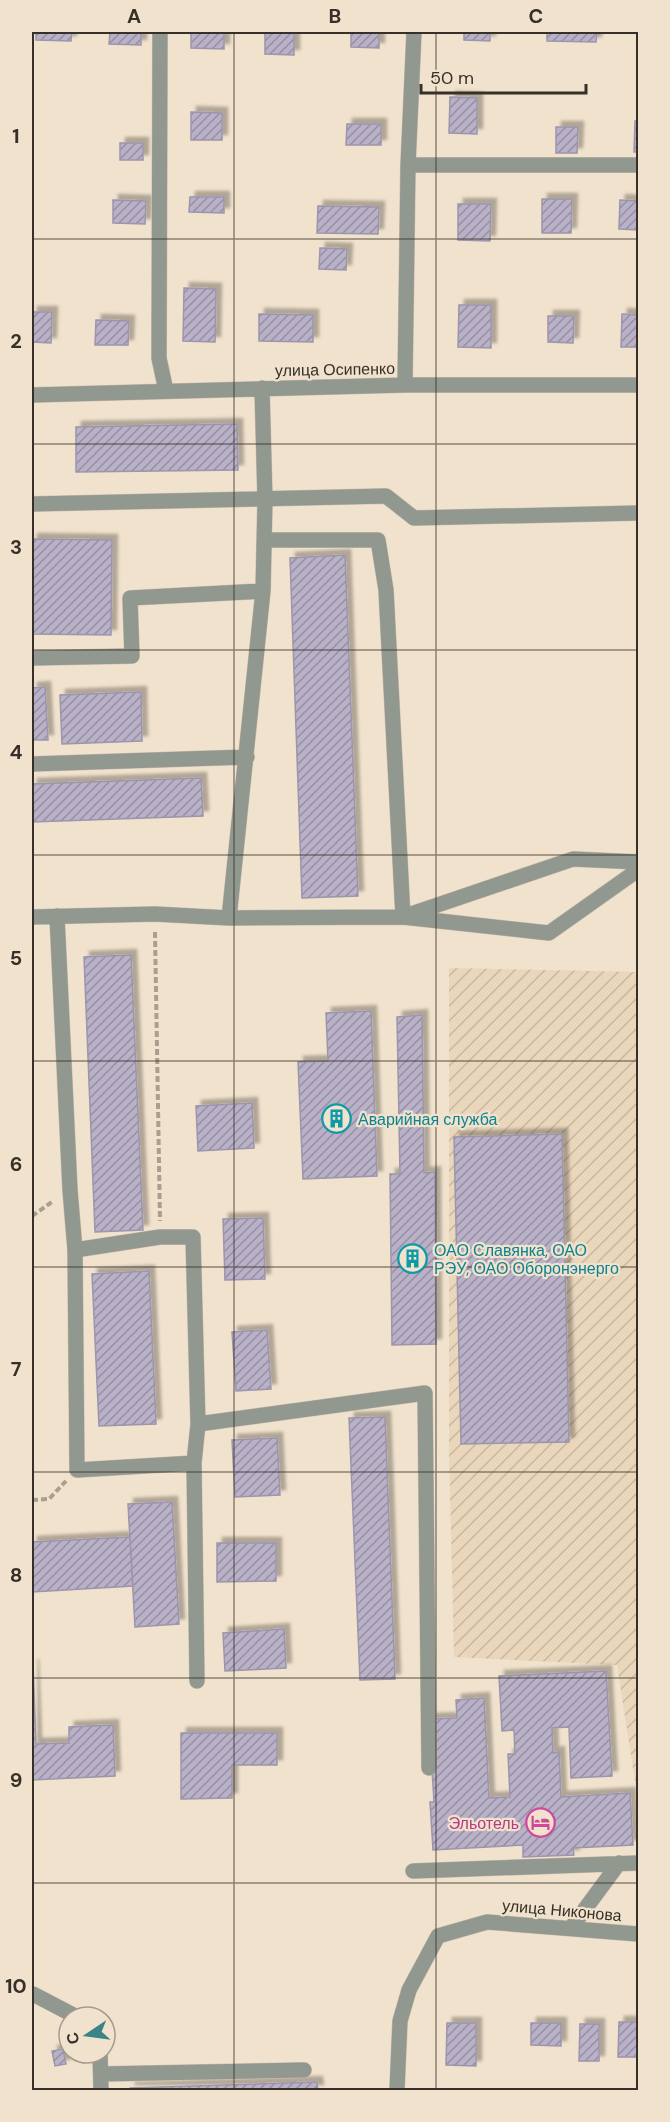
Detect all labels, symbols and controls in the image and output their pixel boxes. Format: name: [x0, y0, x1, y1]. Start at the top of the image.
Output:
text: A: [127, 3, 141, 29]
text: B: [329, 3, 341, 29]
text: C: [529, 3, 543, 29]
scale bar: [421, 57, 586, 95]
text: 50 m: [430, 66, 474, 90]
text: 1: [12, 123, 20, 149]
text: 2: [10, 328, 22, 354]
street label: улица Осипенко: [275, 358, 395, 381]
text: 3: [10, 534, 22, 560]
text: 4: [10, 739, 23, 765]
text: 5: [10, 945, 22, 971]
building icon: Аварийная служба: [321, 1103, 353, 1135]
place label: Аварийная служба: [358, 1109, 498, 1130]
text: 6: [10, 1151, 22, 1177]
place label: ОАО Славянка, ОАО РЭУ, ОАО Оборонэнерго: [434, 1240, 619, 1279]
building icon: ОАО Славянка, ОАО РЭУ, ОАО Оборонэнерго: [397, 1243, 429, 1275]
text: 7: [11, 1356, 22, 1382]
text: 8: [10, 1562, 22, 1588]
text: 9: [10, 1767, 22, 1793]
hotel icon: Эльотель: [524, 1807, 556, 1839]
place label: Эльотель: [449, 1813, 519, 1834]
street label: улица Никонова: [501, 1895, 623, 1926]
text: 10: [5, 1973, 27, 1999]
north arrow: [57, 2005, 117, 2065]
text: С: [61, 2030, 84, 2046]

